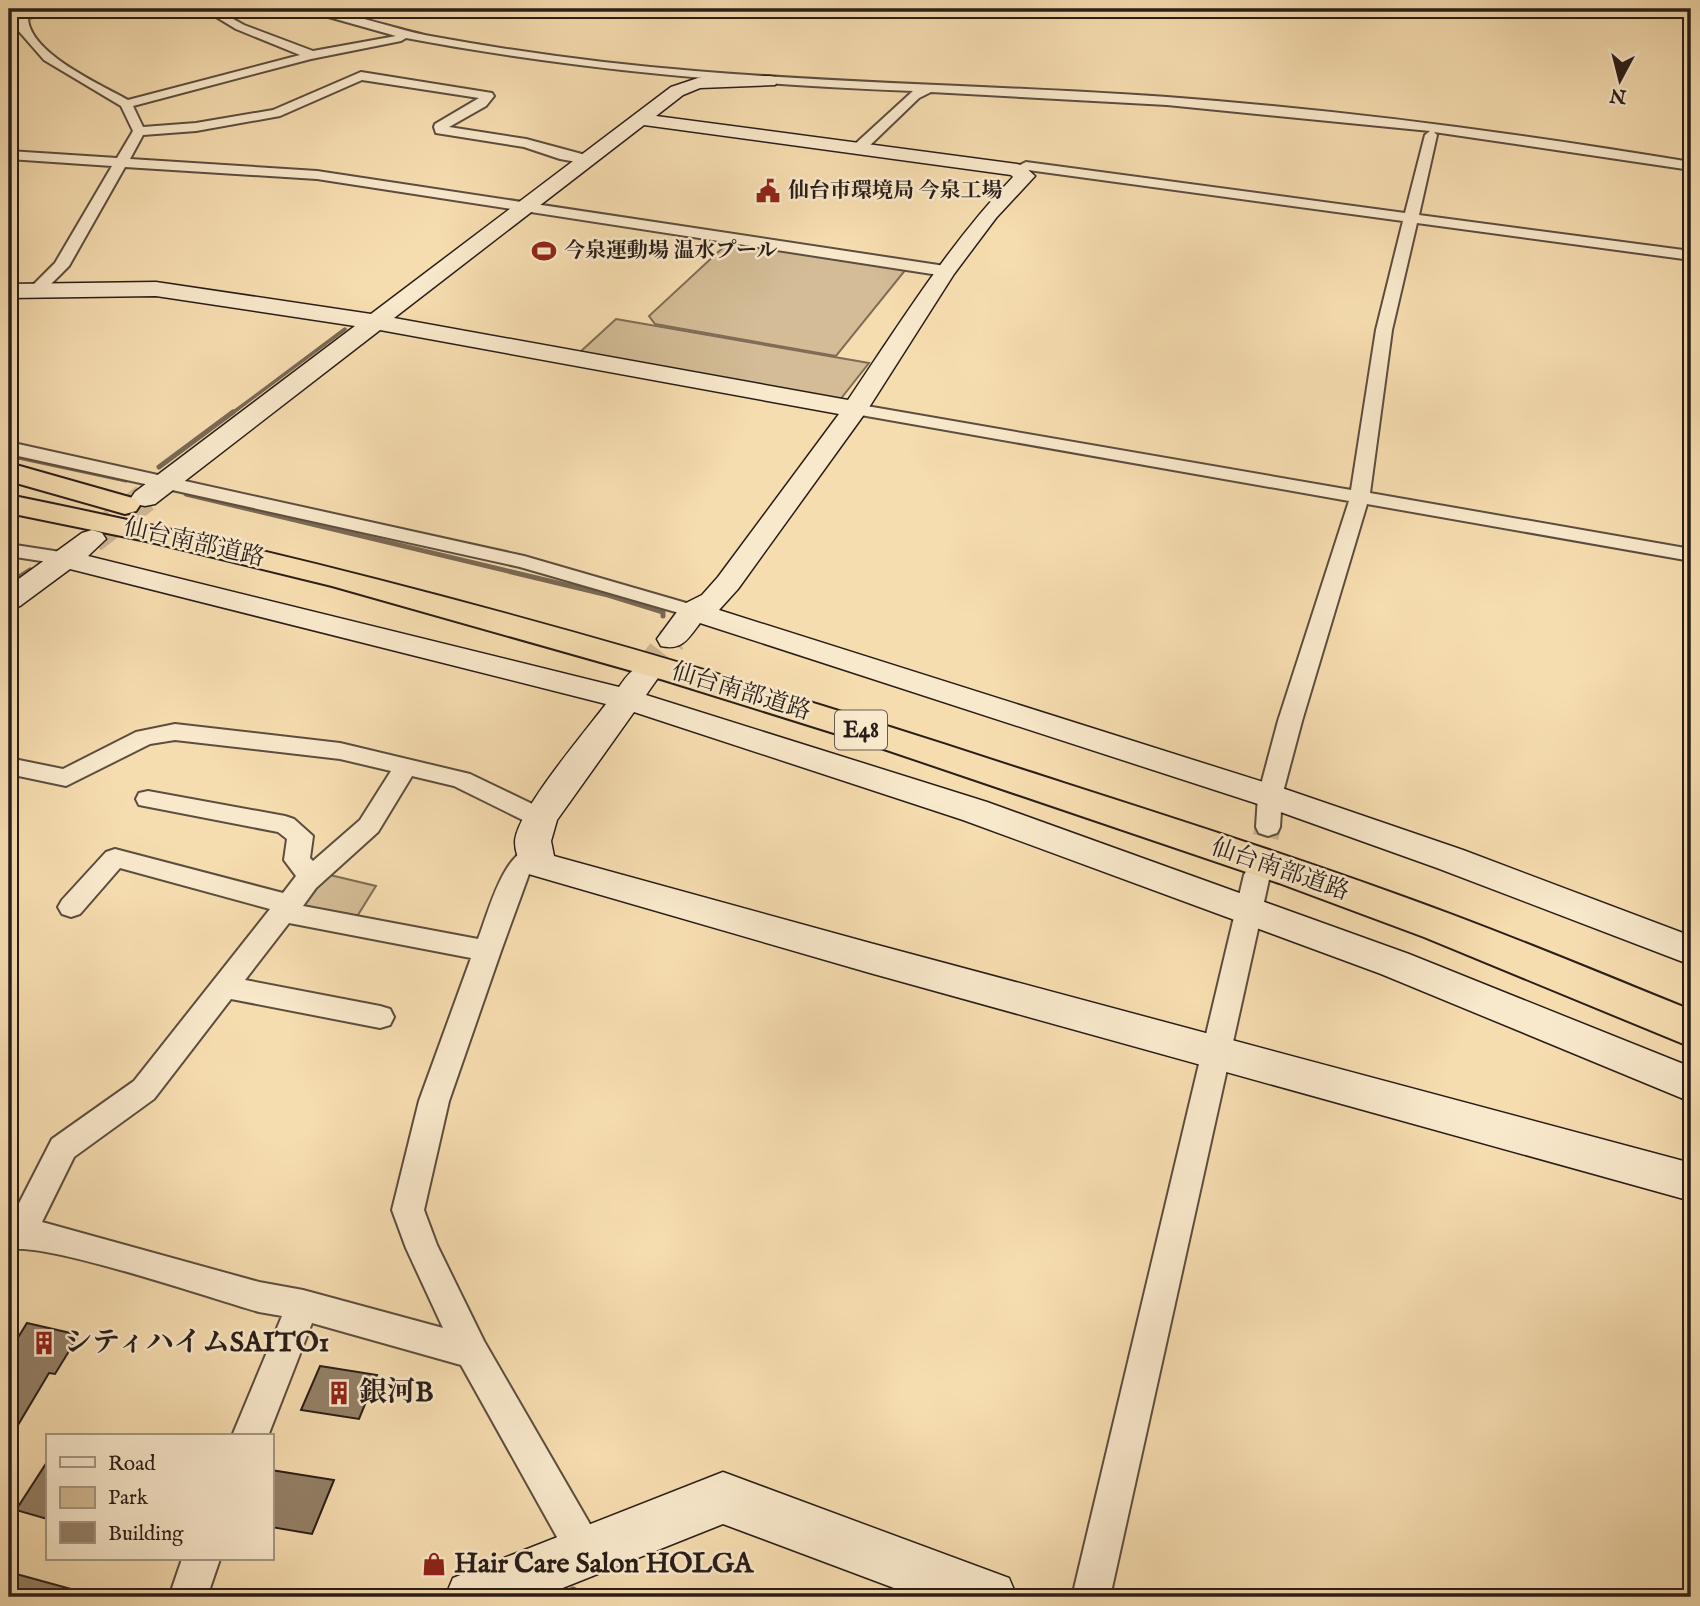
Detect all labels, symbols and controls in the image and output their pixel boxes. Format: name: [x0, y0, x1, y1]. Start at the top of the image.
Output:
north arrow: [1584, 46, 1654, 116]
text: N: [1608, 82, 1629, 108]
public building icon: 仙台市環境局 今泉工場: [754, 177, 782, 205]
place label: 仙台市環境局 今泉工場: [788, 178, 1003, 205]
sports icon: 今泉運動場 温水プール: [530, 237, 558, 265]
place label: 今泉運動場 温水プール: [564, 238, 778, 265]
street label: 仙台南部道路: [120, 512, 268, 574]
street label: 仙台南部道路: [668, 656, 814, 728]
road number: E48: [835, 710, 887, 750]
street label: 仙台南部道路: [1207, 832, 1353, 908]
place label: シティハイムSAITO1: [64, 1326, 329, 1361]
building icon: シティハイムSAITO1: [30, 1329, 58, 1357]
place label: 銀河B: [359, 1376, 434, 1411]
building icon: 銀河B: [325, 1379, 353, 1407]
legend: [46, 1434, 273, 1560]
text: Road: [108, 1451, 156, 1478]
text: Park: [108, 1485, 149, 1512]
text: Building: [108, 1521, 184, 1548]
place label: Hair Care Salon HOLGA: [454, 1547, 754, 1582]
shop icon: Hair Care Salon HOLGA: [420, 1550, 448, 1578]

